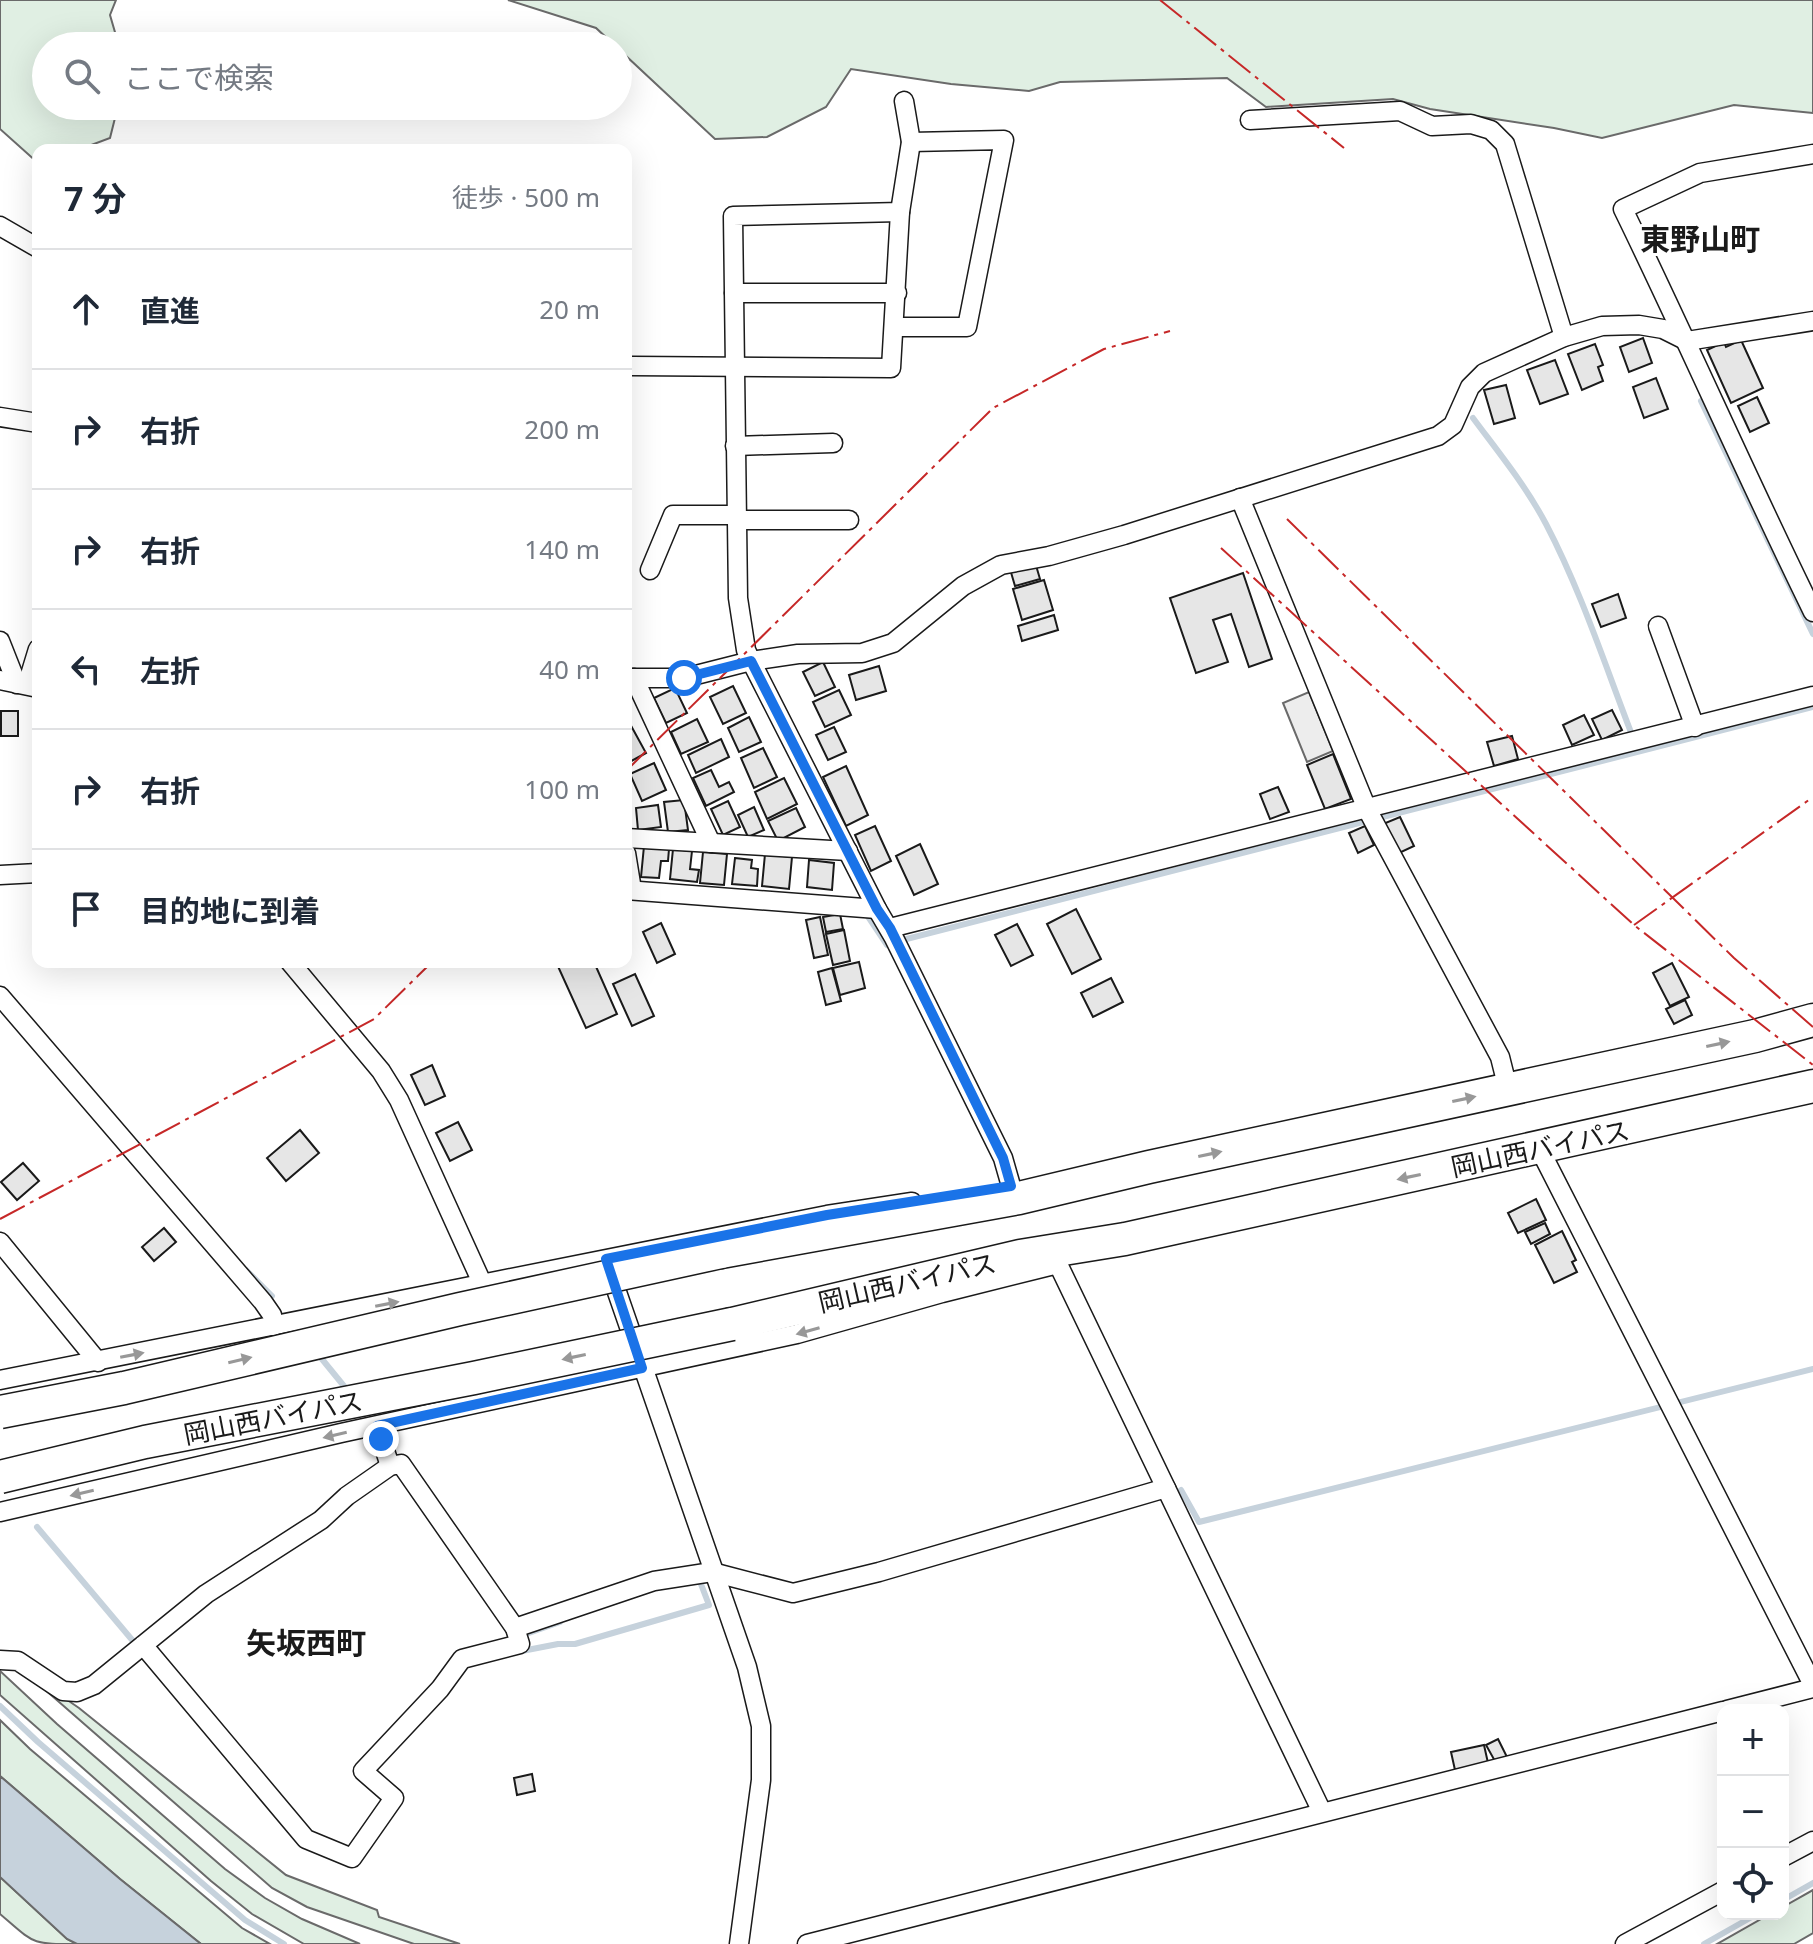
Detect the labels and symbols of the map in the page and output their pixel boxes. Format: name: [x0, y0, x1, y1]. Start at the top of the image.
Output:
district label: 東野山町: [1640, 218, 1760, 259]
route start: [666, 660, 702, 696]
one-way arrow: [1705, 1037, 1730, 1050]
one-way arrow: [1451, 1092, 1476, 1104]
street label: 岡山西バイパス: [1447, 1112, 1633, 1184]
one-way arrow: [1197, 1147, 1222, 1160]
one-way arrow: [1396, 1171, 1421, 1184]
street label: 岡山西バイパス: [815, 1244, 999, 1320]
one-way arrow: [374, 1297, 399, 1310]
one-way arrow: [796, 1325, 820, 1338]
one-way arrow: [119, 1348, 144, 1361]
one-way arrow: [561, 1351, 586, 1364]
one-way arrow: [228, 1354, 253, 1366]
street label: 岡山西バイパス: [180, 1382, 366, 1452]
route end: [363, 1421, 399, 1457]
one-way arrow: [323, 1429, 348, 1441]
one-way arrow: [69, 1487, 94, 1500]
district label: 矢坂西町: [246, 1622, 366, 1663]

